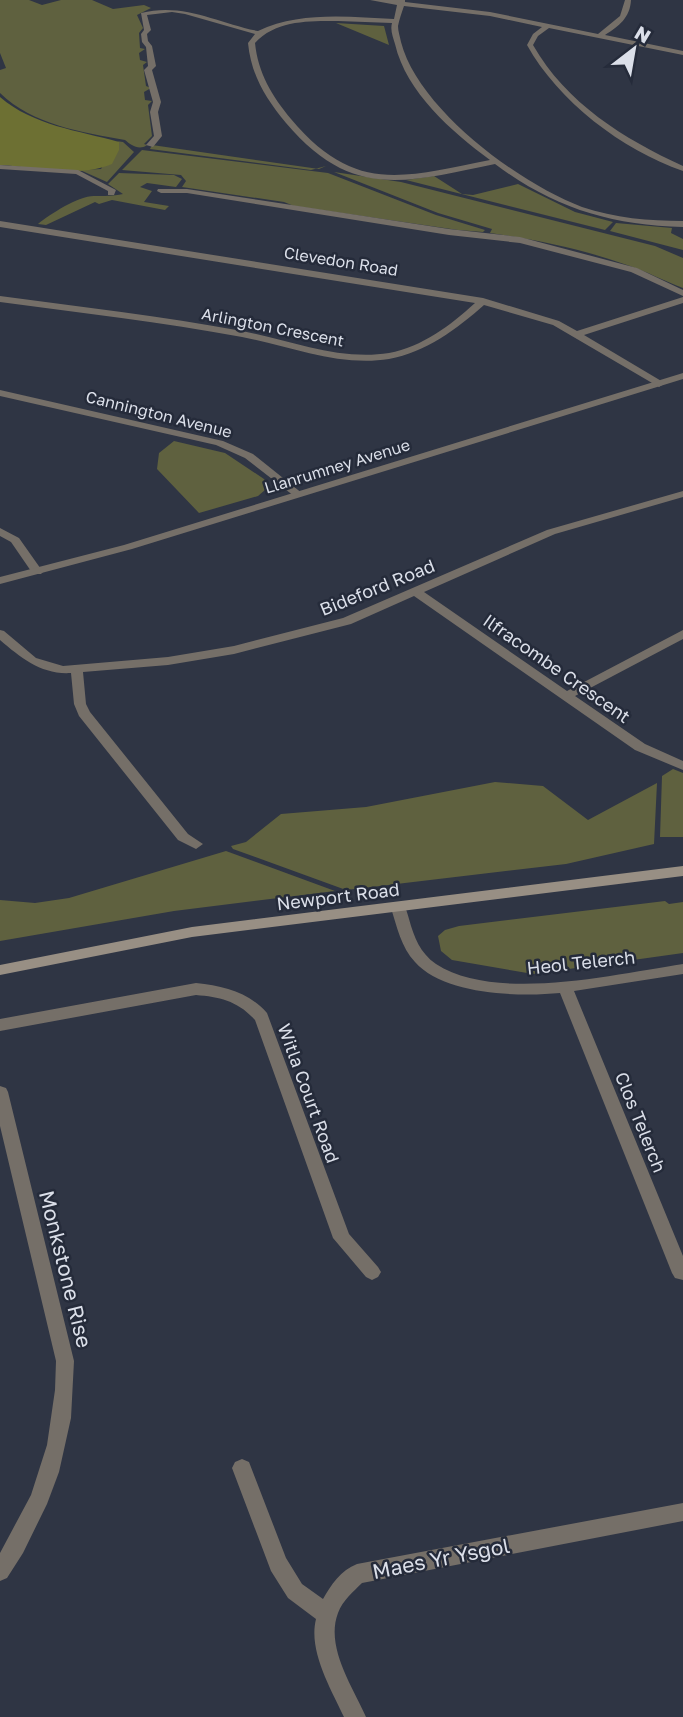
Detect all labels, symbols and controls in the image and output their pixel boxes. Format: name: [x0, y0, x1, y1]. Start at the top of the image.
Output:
north arrow: [599, 14, 669, 84]
text: N: [631, 20, 655, 48]
street label: Clevedon Road: [283, 242, 399, 280]
street label: Arlington Crescent: [200, 303, 346, 351]
street label: Cannington Avenue: [84, 386, 234, 442]
street label: Llanrumney Avenue: [262, 434, 412, 498]
street label: Bideford Road: [316, 554, 438, 620]
street label: Ilfracombe Crescent: [479, 609, 635, 727]
street label: Newport Road: [275, 878, 401, 914]
street label: Heol Telerch: [526, 945, 636, 979]
street label: Witla Court Road: [274, 1020, 344, 1166]
street label: Clos Telerch: [611, 1069, 671, 1175]
street label: Monkstone Rise: [34, 1188, 98, 1350]
street label: Maes Yr Ysgol: [370, 1532, 512, 1584]

